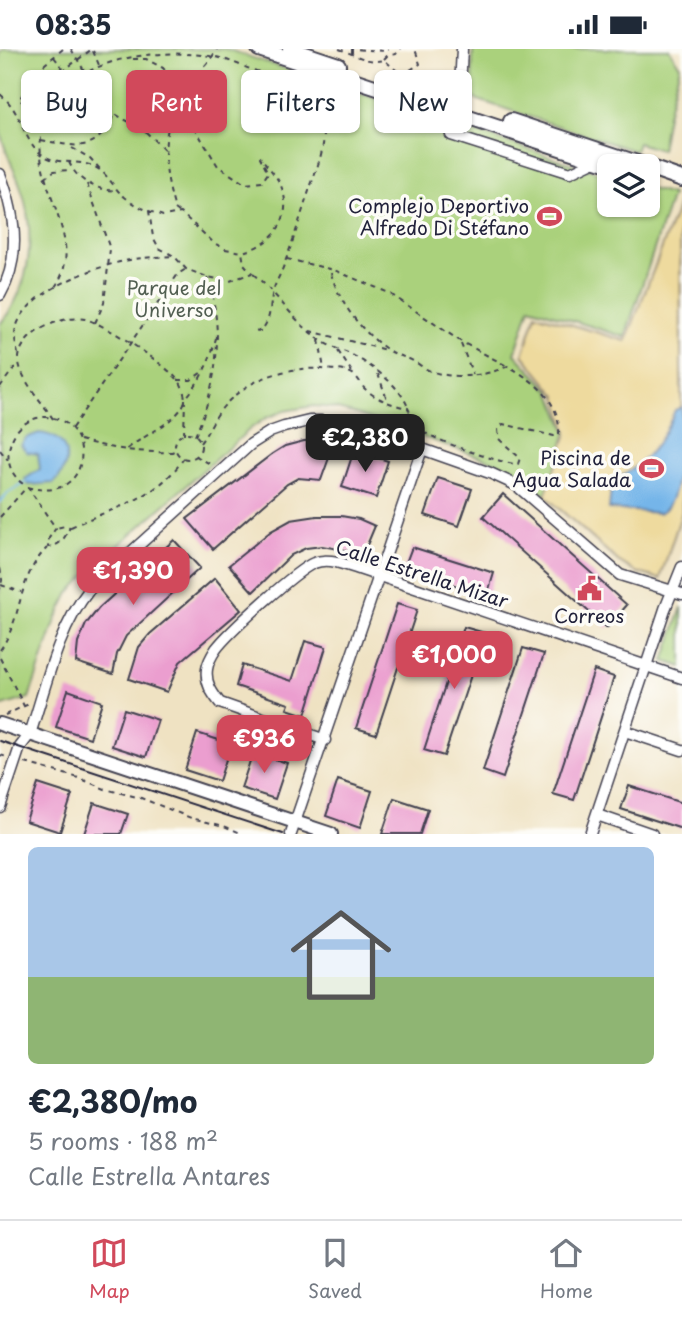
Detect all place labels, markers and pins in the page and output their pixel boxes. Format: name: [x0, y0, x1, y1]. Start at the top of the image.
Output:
place label: Complejo Deportivo Alfredo Di Stéfano: [348, 191, 529, 241]
sports icon: Complejo Deportivo Alfredo Di Stéfano: [535, 203, 563, 231]
pin: €2,380: [308, 415, 422, 474]
place label: Piscina de Agua Salada: [513, 443, 631, 493]
sports icon: Piscina de Agua Salada: [637, 455, 665, 483]
pin: €1,390: [76, 547, 190, 607]
public building icon: Correos: [575, 574, 603, 602]
place label: Correos: [554, 601, 624, 629]
pin: €1,000: [397, 631, 511, 691]
pin: €936: [223, 715, 305, 775]

